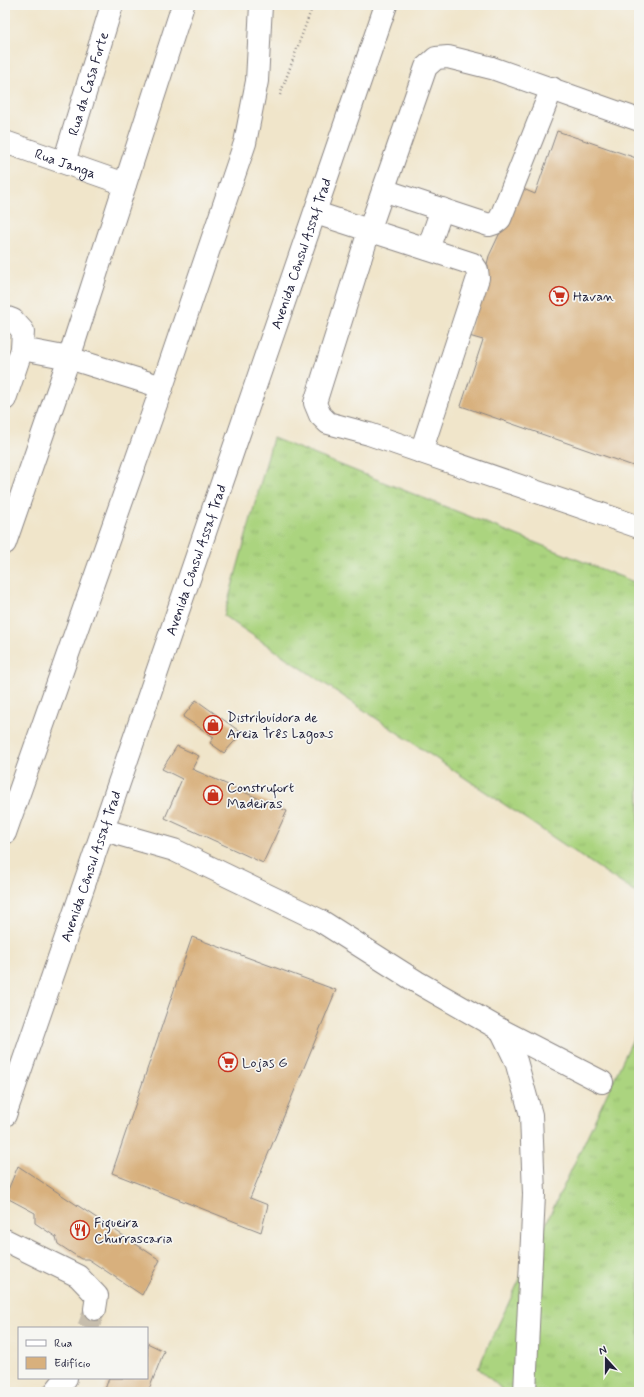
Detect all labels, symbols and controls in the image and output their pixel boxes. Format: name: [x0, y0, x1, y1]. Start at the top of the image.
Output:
street label: Rua da Casa Forte: [65, 30, 113, 138]
street label: Rua Janga: [32, 145, 98, 183]
street label: Avenida Cônsul Assaf Trad: [267, 176, 336, 332]
supermarket icon: Havan: [548, 285, 570, 307]
place label: Havan: [573, 288, 614, 306]
street label: Avenida Cônsul Assaf Trad: [162, 482, 231, 638]
place label: Distribuidora de Areia Três Lagoas: [227, 709, 333, 744]
shop icon: Distribuidora de Areia Três Lagoas: [202, 714, 224, 736]
place label: Construfort Madeiras: [227, 779, 294, 813]
shop icon: Construfort Madeiras: [202, 784, 224, 806]
street label: Avenida Cônsul Assaf Trad: [57, 789, 126, 944]
supermarket icon: Lojas G: [217, 1051, 239, 1073]
place label: Lojas G: [242, 1054, 287, 1072]
place label: Figueira Churrascaria: [94, 1214, 173, 1248]
restaurant icon: Figueira Churrascaria: [69, 1219, 91, 1241]
legend: [18, 1327, 148, 1379]
text: Rua: [54, 1336, 72, 1352]
north arrow: [586, 1339, 626, 1379]
text: N: [597, 1343, 609, 1358]
text: Edifício: [54, 1356, 90, 1372]

